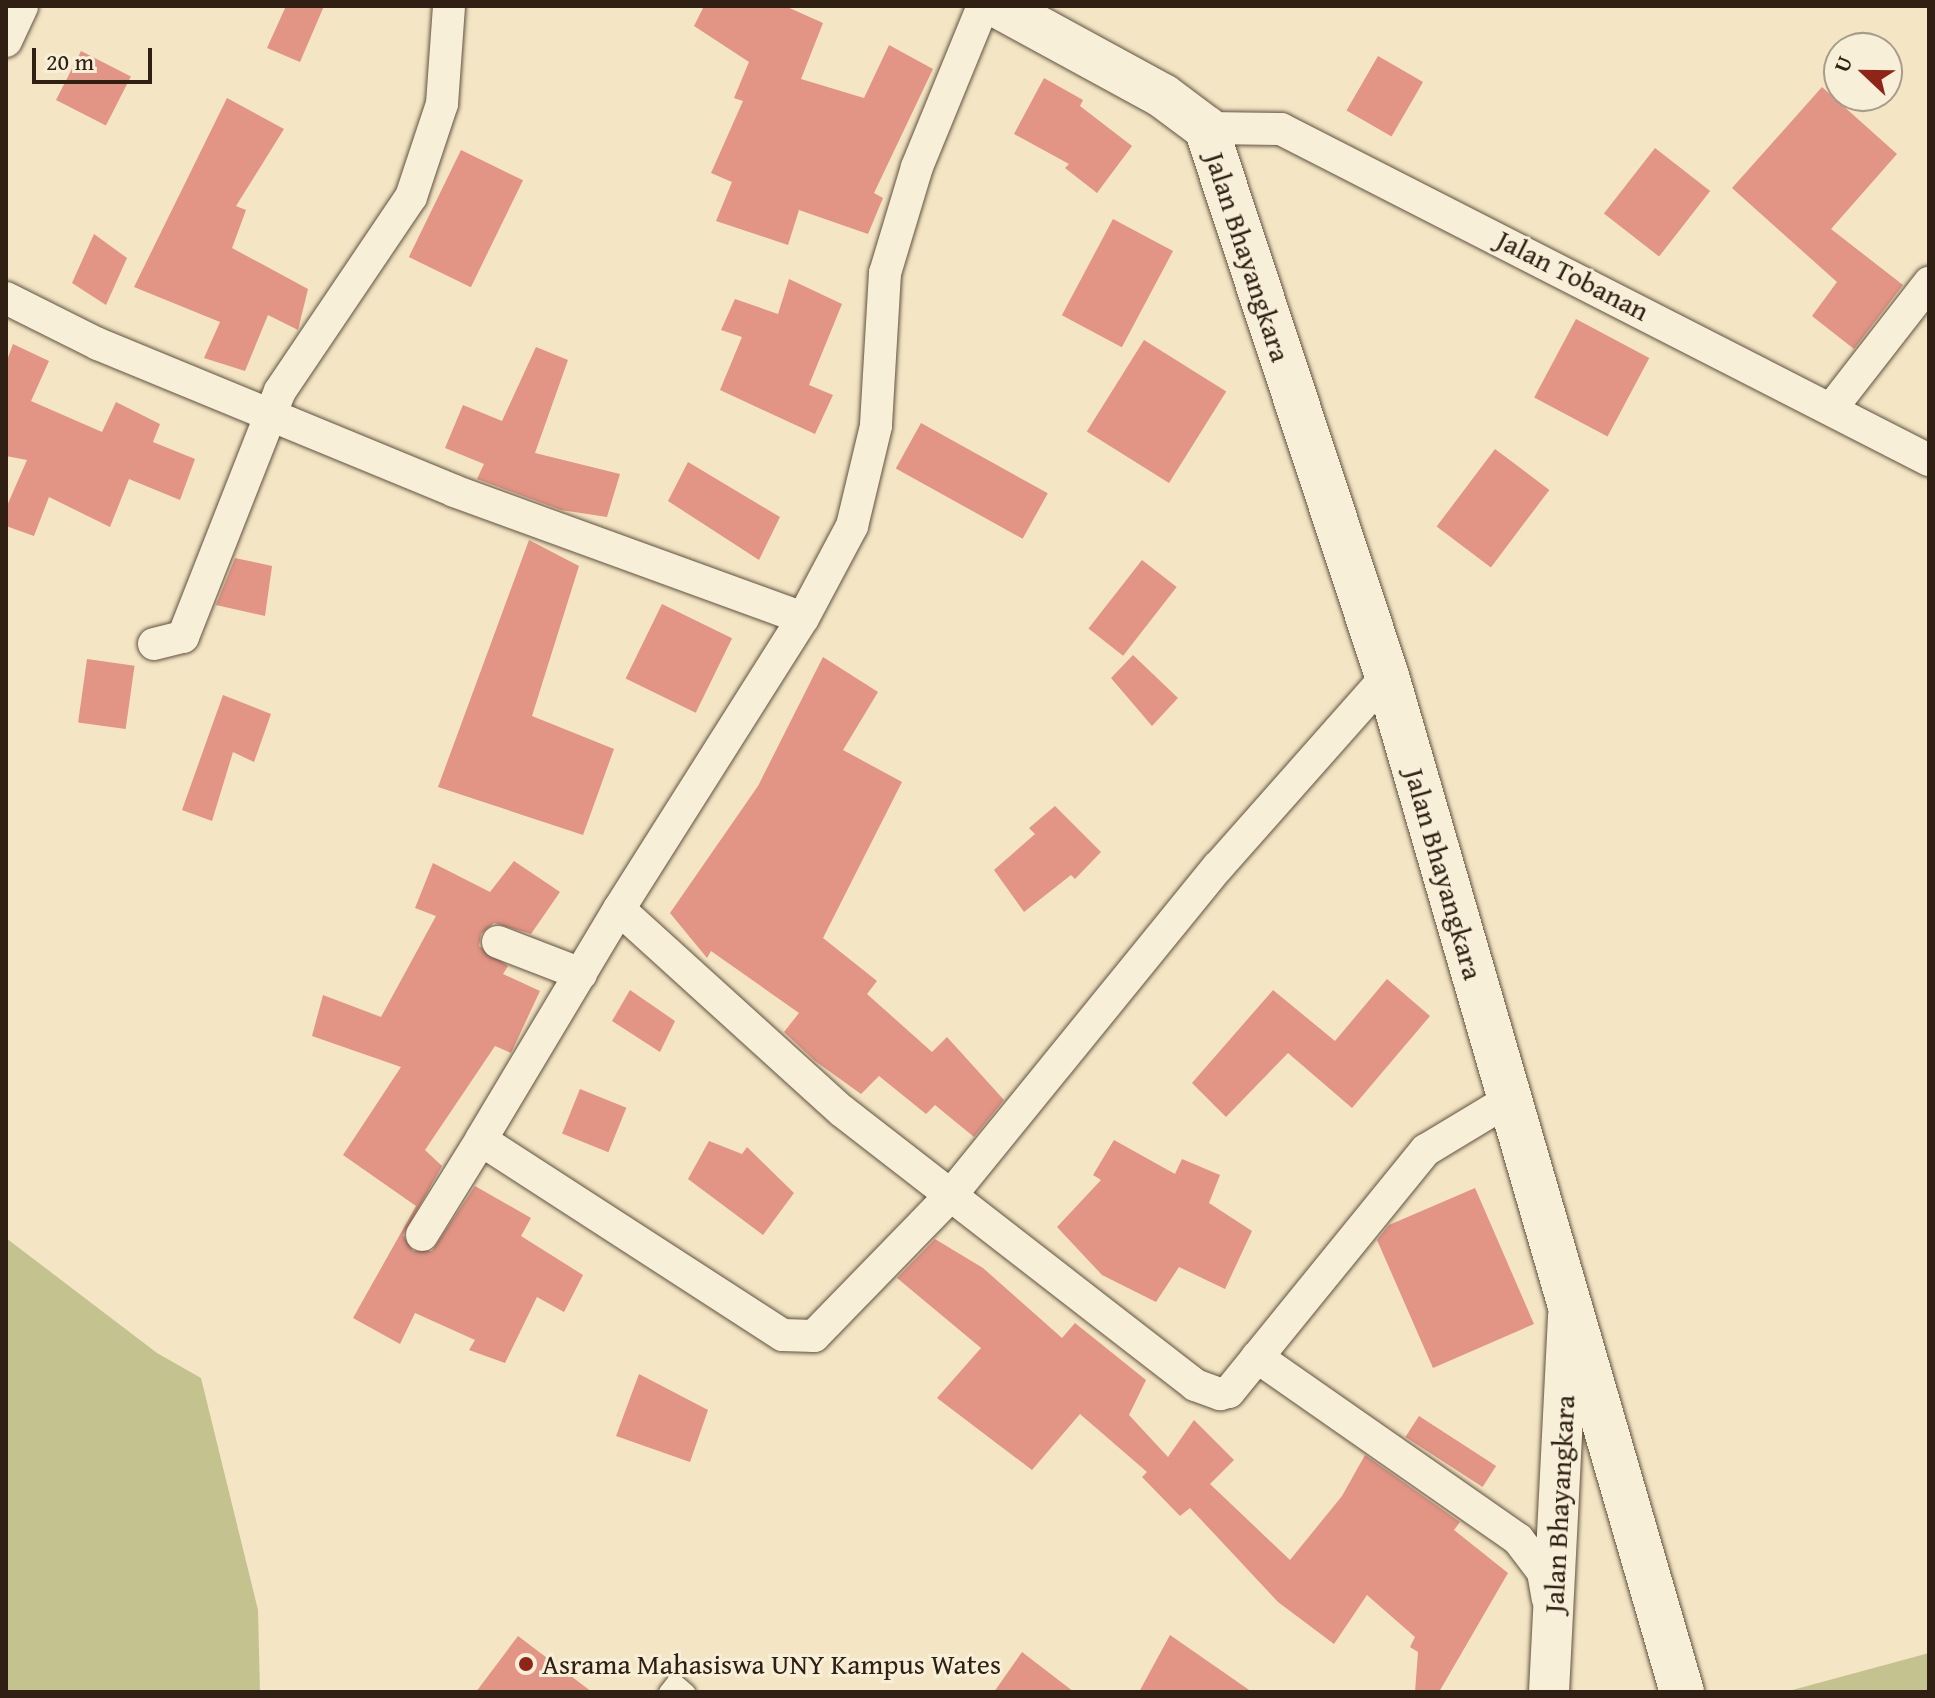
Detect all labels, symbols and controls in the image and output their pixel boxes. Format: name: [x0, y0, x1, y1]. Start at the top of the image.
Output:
scale bar: [36, 32, 156, 82]
north arrow: [1823, 32, 1903, 112]
text: 20 m: [46, 44, 94, 79]
text: U: [1825, 51, 1860, 77]
street label: Jalan Bhayangkara: [1198, 148, 1298, 366]
street label: Jalan Tobanan: [1491, 222, 1655, 328]
street label: Jalan Bhayangkara: [1398, 764, 1490, 984]
street label: Jalan Bhayangkara: [1537, 1394, 1581, 1614]
place label: Asrama Mahasiswa UNY Kampus Wates: [542, 1647, 1001, 1681]
marker: Asrama Mahasiswa UNY Kampus Wates: [517, 1655, 535, 1673]

